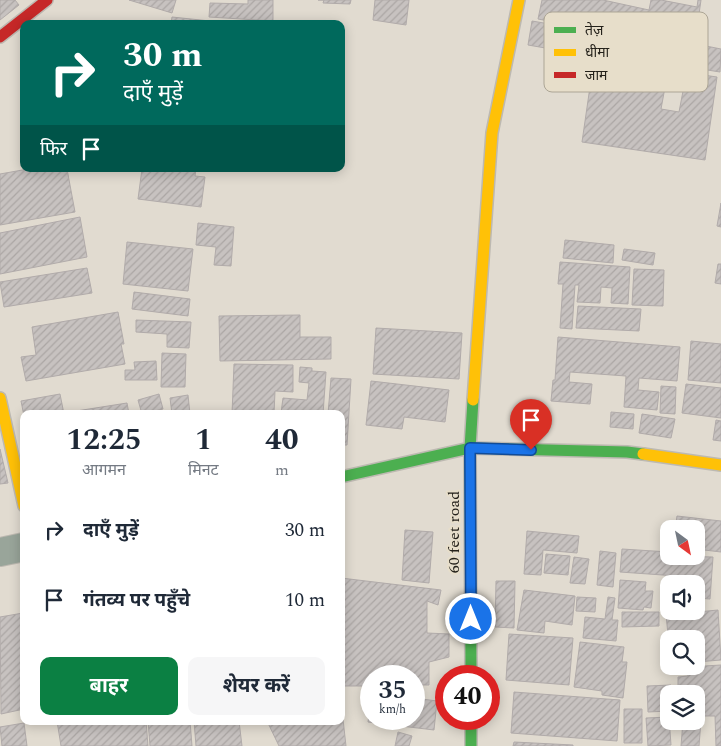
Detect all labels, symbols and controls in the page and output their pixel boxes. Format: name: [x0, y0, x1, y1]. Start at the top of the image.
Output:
legend: [544, 12, 708, 92]
text: तेज़: [585, 20, 604, 41]
text: 30 m: [123, 29, 203, 82]
icon: right: [40, 40, 105, 105]
text: धीमा: [585, 42, 610, 63]
text: जाम: [585, 65, 608, 86]
text: दाएँ मुड़ें: [123, 77, 183, 110]
text: फिर: [40, 135, 67, 164]
icon: arrive: [77, 135, 105, 163]
pin: [510, 399, 552, 450]
icon: arrive: [517, 406, 545, 434]
text: 12:25: [66, 417, 142, 463]
text: 1: [195, 417, 212, 463]
text: 40: [265, 417, 299, 463]
text: आगमन: [82, 458, 126, 482]
text: मिनट: [188, 458, 219, 482]
text: m: [275, 458, 289, 482]
street label: 60 feet road: [442, 491, 466, 573]
icon: right: [40, 516, 68, 544]
text: दाएँ मुड़ें: [83, 516, 139, 545]
text: 30 m: [285, 516, 325, 545]
north arrow: [660, 520, 705, 565]
map controls: [660, 520, 705, 730]
button: sound: [660, 575, 705, 620]
icon: arrive: [40, 586, 68, 614]
text: गंतव्य पर पहुँचे: [83, 586, 190, 615]
text: 10 m: [285, 586, 325, 615]
position arrow: [444, 592, 496, 644]
button: search: [660, 630, 705, 675]
button: बाहर: [40, 657, 178, 715]
button: शेयर करें: [188, 657, 325, 715]
speed limit sign: 40: [435, 665, 500, 730]
text: 35: [378, 672, 407, 710]
button: layers: [660, 685, 705, 730]
text: km/h: [379, 700, 406, 719]

